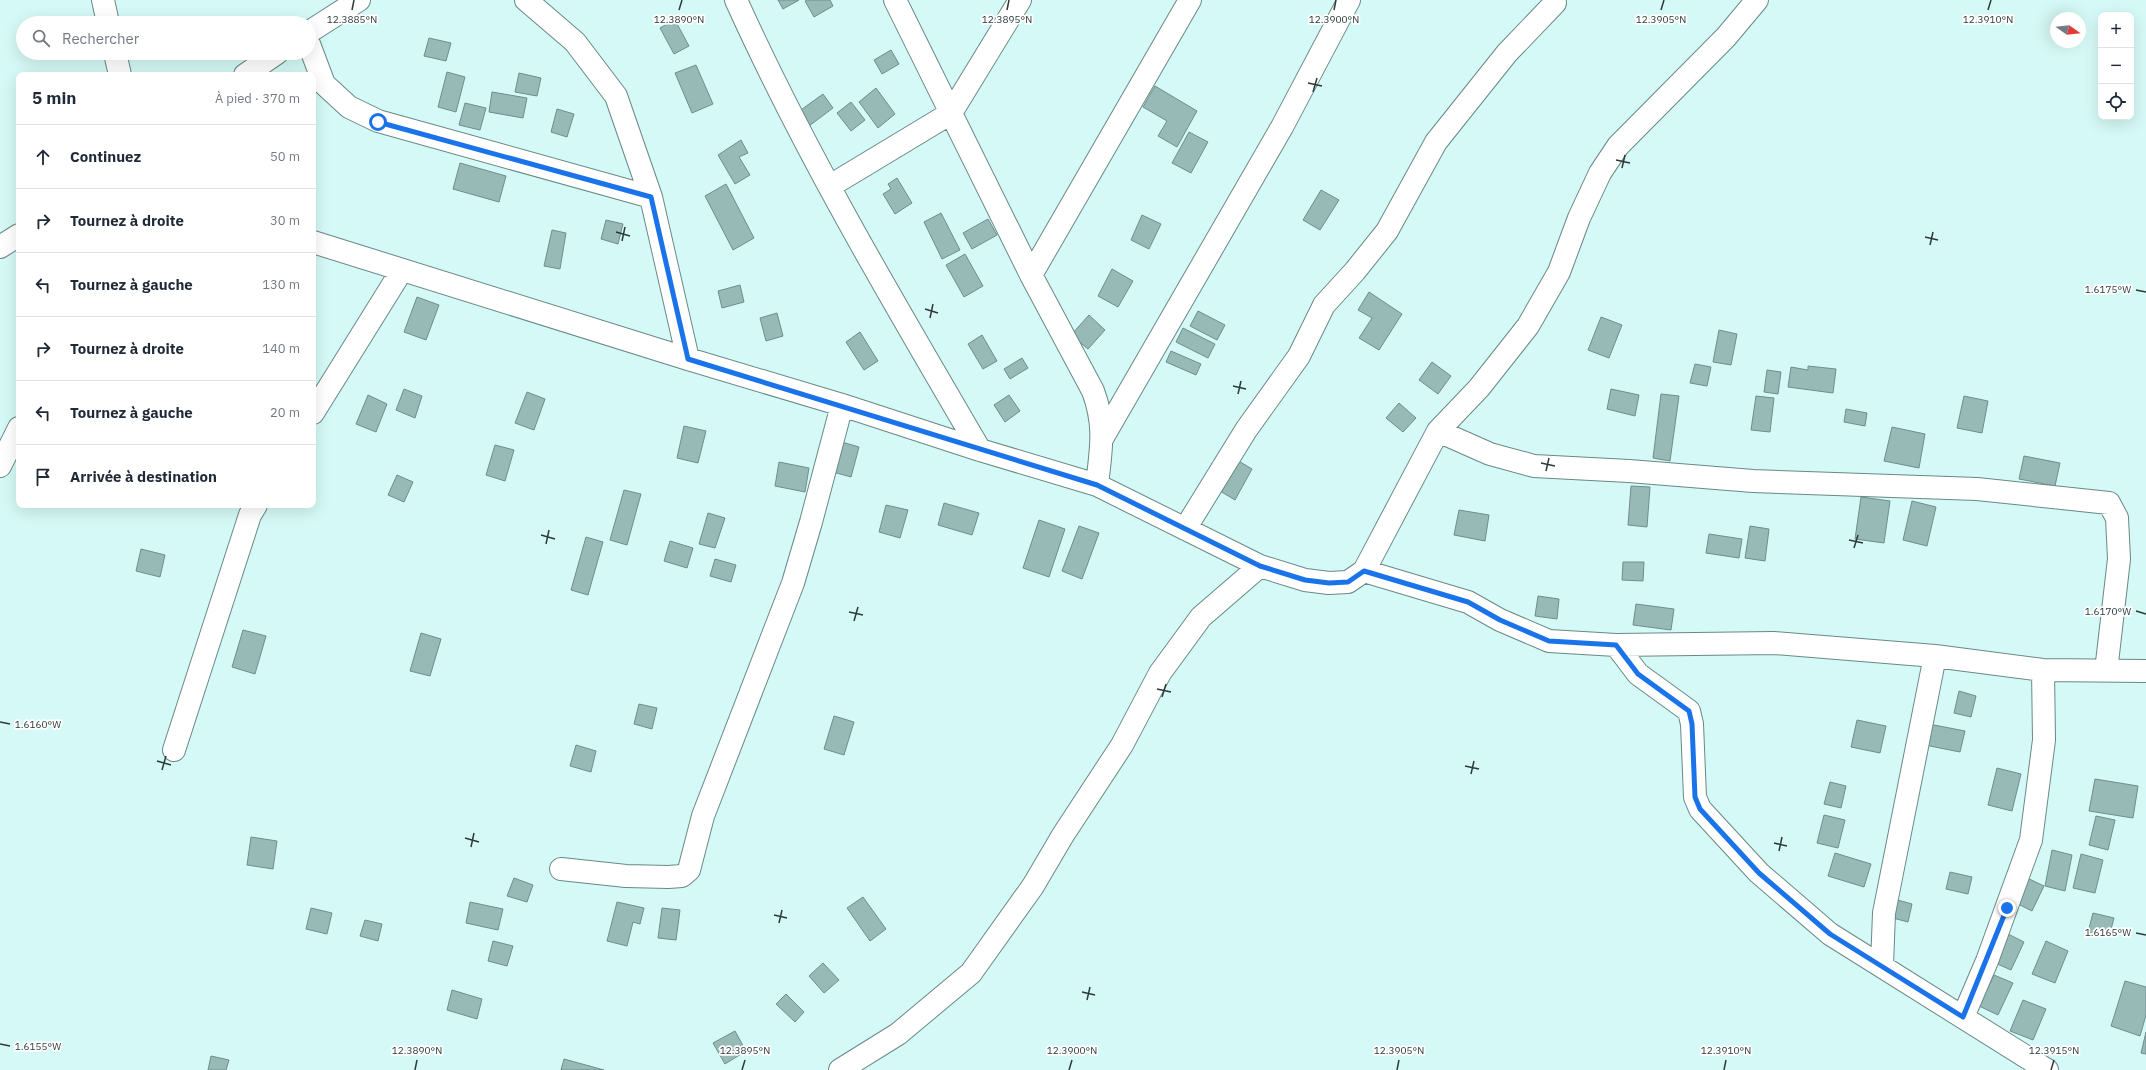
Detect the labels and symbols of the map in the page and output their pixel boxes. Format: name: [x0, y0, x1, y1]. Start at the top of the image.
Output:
north arrow: [2050, 12, 2086, 48]
text: 12.3885°N: [327, 13, 377, 26]
text: 12.3890°N: [654, 13, 704, 26]
text: 12.3895°N: [982, 13, 1032, 26]
text: 12.3900°N: [1309, 13, 1359, 26]
text: 12.3905°N: [1636, 13, 1686, 26]
text: 12.3910°N: [1963, 13, 2013, 26]
route start: [369, 113, 387, 131]
text: 1.6175°W: [2085, 283, 2131, 296]
text: 1.6170°W: [2085, 605, 2131, 618]
text: 1.6160°W: [15, 718, 61, 731]
route end: [1998, 899, 2016, 917]
text: 1.6165°W: [2085, 926, 2131, 939]
text: 1.6155°W: [15, 1040, 61, 1053]
text: 12.3890°N: [392, 1044, 442, 1057]
text: 12.3895°N: [720, 1044, 770, 1057]
text: 12.3900°N: [1047, 1044, 1097, 1057]
text: 12.3905°N: [1374, 1044, 1424, 1057]
text: 12.3910°N: [1701, 1044, 1751, 1057]
text: 12.3915°N: [2029, 1044, 2079, 1057]

